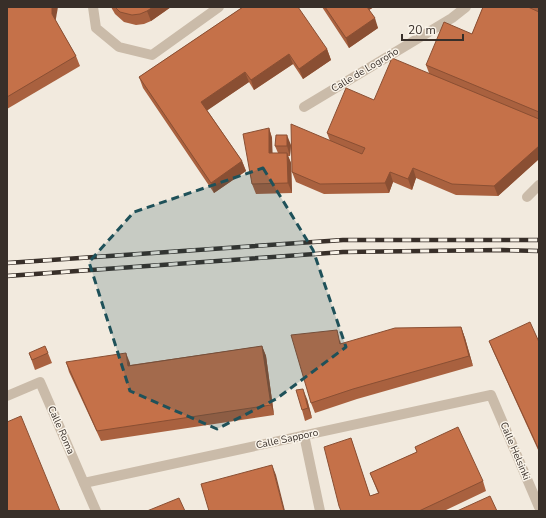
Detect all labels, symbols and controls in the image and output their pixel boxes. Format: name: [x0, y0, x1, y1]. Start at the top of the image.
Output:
scale bar: [402, 16, 463, 42]
text: 20 m: [408, 22, 436, 38]
street label: Calle de Logroño: [329, 44, 402, 96]
street label: Calle Roma: [44, 404, 78, 456]
street label: Calle Helsinki: [497, 420, 533, 482]
street label: Calle Sapporo: [255, 425, 320, 452]

